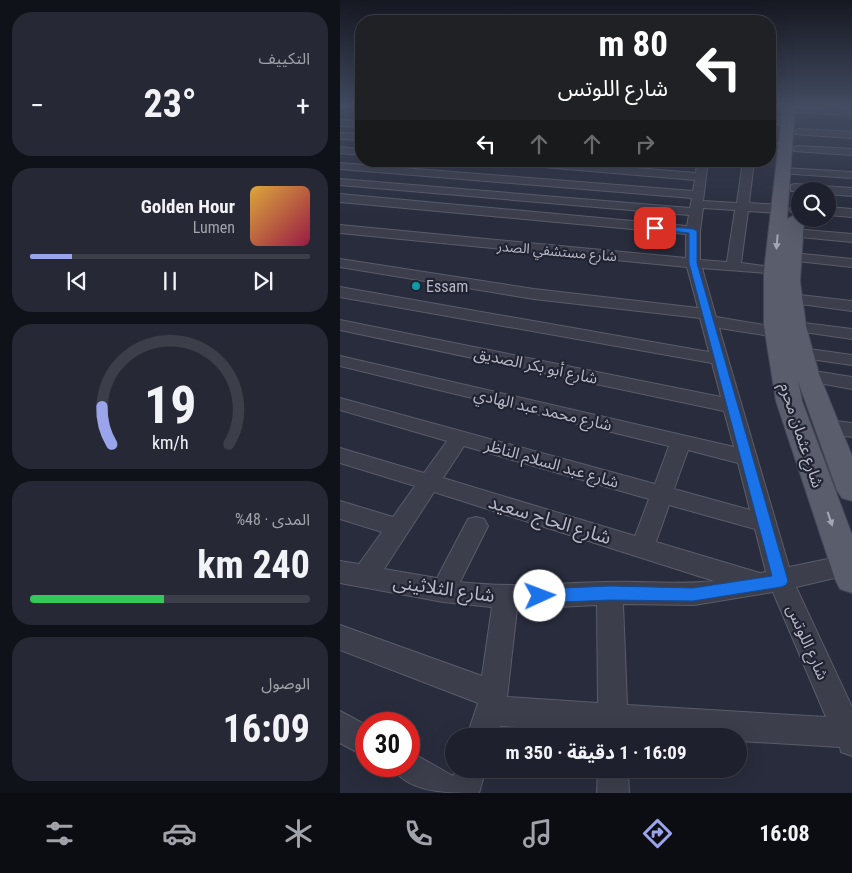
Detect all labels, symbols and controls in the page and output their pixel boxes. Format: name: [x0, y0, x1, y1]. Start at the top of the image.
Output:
text: 80 m: [599, 24, 668, 65]
icon: left: [686, 35, 751, 100]
text: التكييف: [258, 49, 310, 68]
text: شارع اللوتس: [558, 76, 668, 101]
text: 23°: [143, 82, 197, 126]
text: −: [30, 89, 44, 122]
text: +: [296, 89, 310, 122]
icon: left: [472, 130, 500, 158]
icon: ahead: [525, 130, 553, 158]
icon: ahead: [578, 130, 606, 158]
icon: right: [631, 130, 659, 158]
map controls: [791, 182, 836, 227]
button: search: [791, 182, 836, 227]
text: Golden Hour: [141, 195, 235, 218]
pin: [634, 207, 676, 249]
icon: arrive: [641, 214, 669, 242]
text: Lumen: [193, 218, 235, 237]
one-way arrow: [773, 234, 781, 250]
street label: شارع مستشفي الصدر: [495, 238, 618, 267]
icon: previous: [63, 267, 91, 295]
icon: pause: [156, 267, 184, 295]
icon: next: [249, 267, 277, 295]
place label: Essam: [426, 277, 468, 296]
marker: Essam: [410, 280, 422, 292]
street label: شارع أبو بكر الصديق: [472, 343, 599, 391]
text: 19: [144, 375, 196, 436]
street label: شارع عثمان محرم: [773, 380, 827, 491]
street label: شارع محمد عبد الهادي: [471, 384, 614, 438]
text: km/h: [152, 432, 188, 453]
street label: شارع عبد السلام الناظر: [481, 435, 621, 495]
street label: شارع الحاج سعيد: [485, 490, 614, 551]
text: المدى · 48%: [235, 510, 310, 529]
one-way arrow: [827, 511, 834, 526]
text: 240 km: [197, 543, 310, 587]
position arrow: [513, 569, 565, 621]
street label: شارع الثلاثينى: [391, 570, 496, 609]
street label: شارع اللوتس: [780, 602, 833, 684]
text: الوصول: [261, 674, 310, 693]
text: 16:09: [223, 707, 310, 751]
speed limit sign: 30: [355, 712, 420, 777]
text: 16:09 · 1 دقيقة · 350 m: [505, 741, 687, 764]
icon: filters: [42, 816, 77, 851]
icon: car: [162, 816, 197, 851]
icon: climate: [281, 816, 316, 851]
icon: phone: [401, 816, 436, 851]
icon: music: [520, 816, 555, 851]
icon: directions: [640, 816, 675, 851]
text: 16:08: [759, 821, 810, 846]

